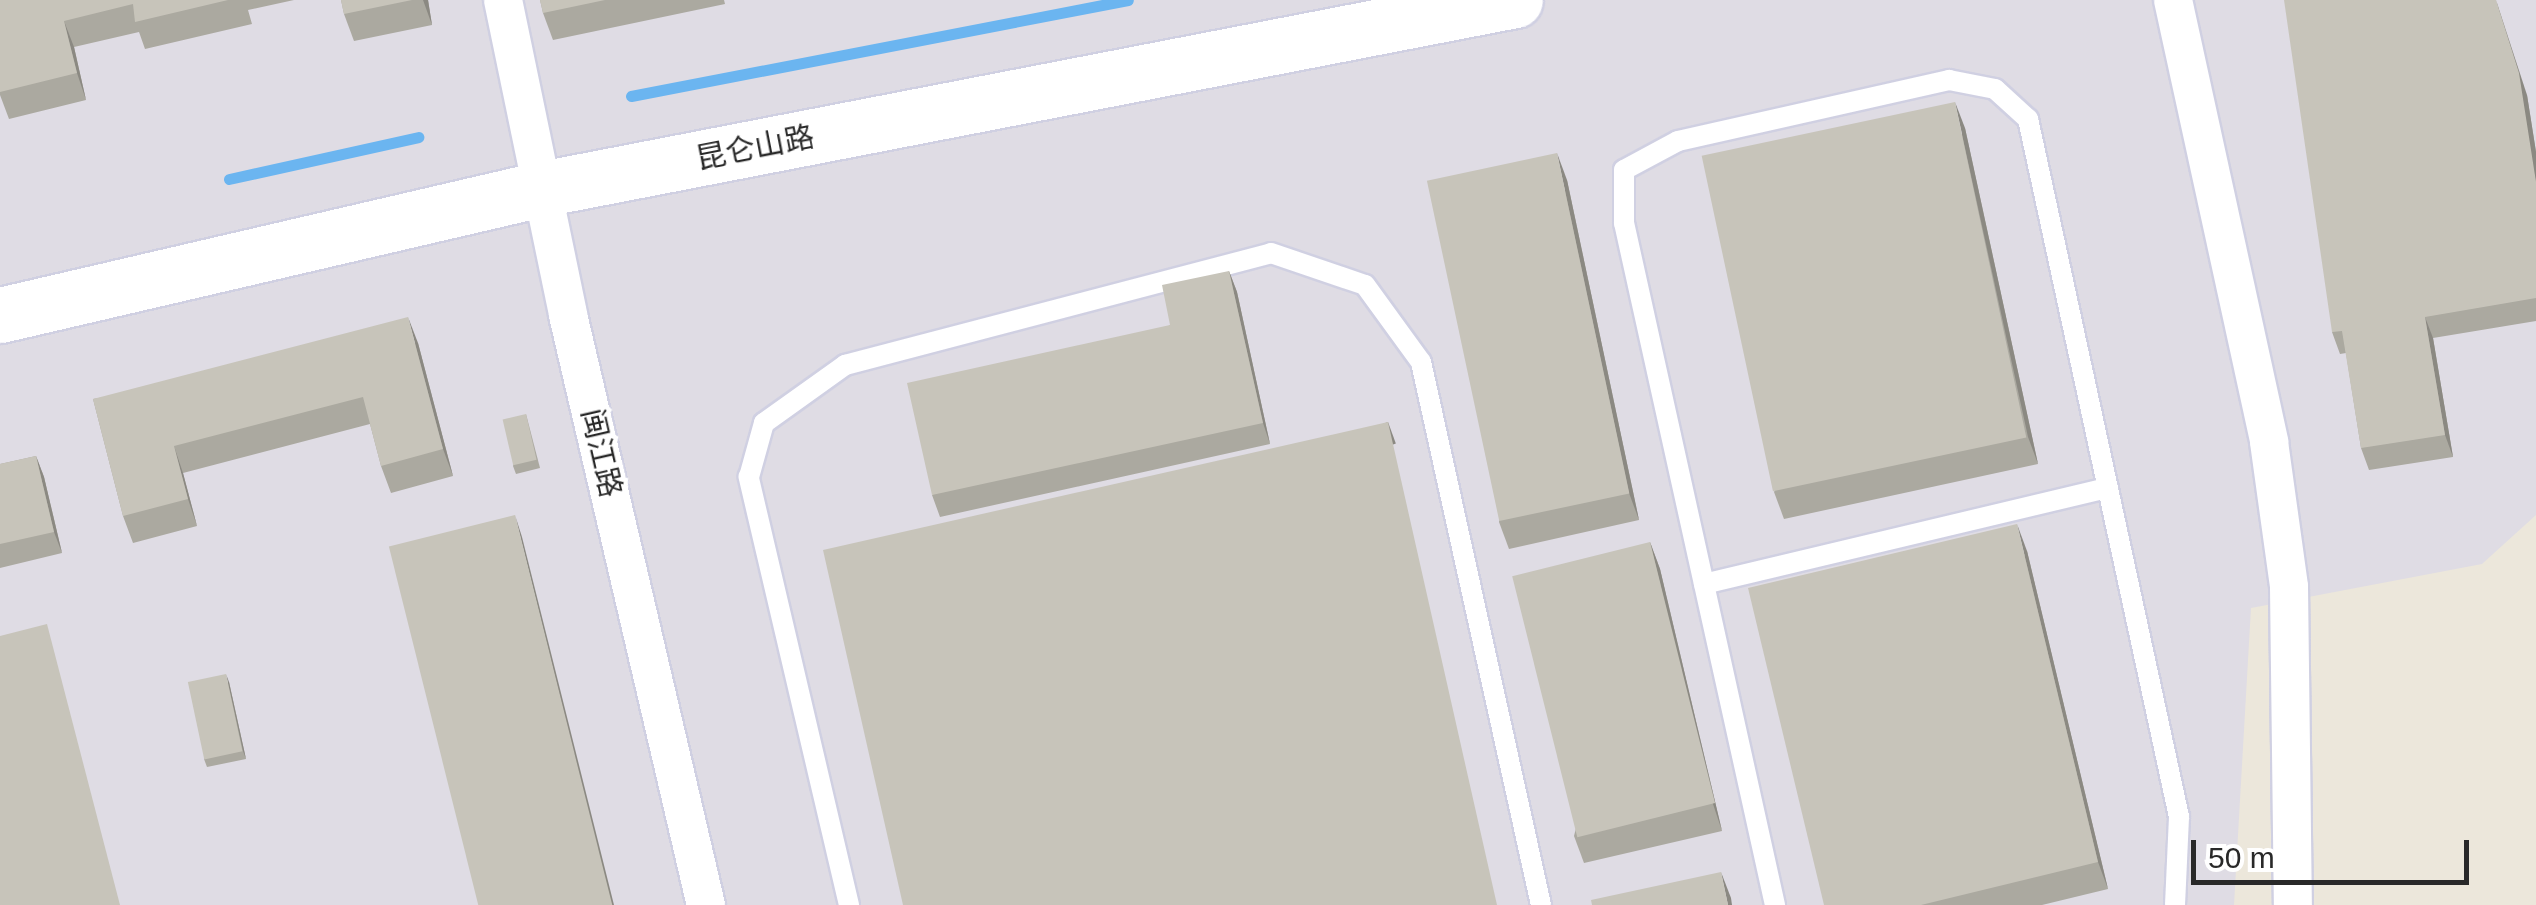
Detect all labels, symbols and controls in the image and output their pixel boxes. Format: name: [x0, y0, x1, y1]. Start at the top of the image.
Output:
street label: 昆仑山路: [693, 119, 817, 177]
street label: 闽江路: [573, 405, 629, 501]
scale bar: [2196, 820, 2474, 882]
text: 50 m: [2208, 841, 2275, 874]

